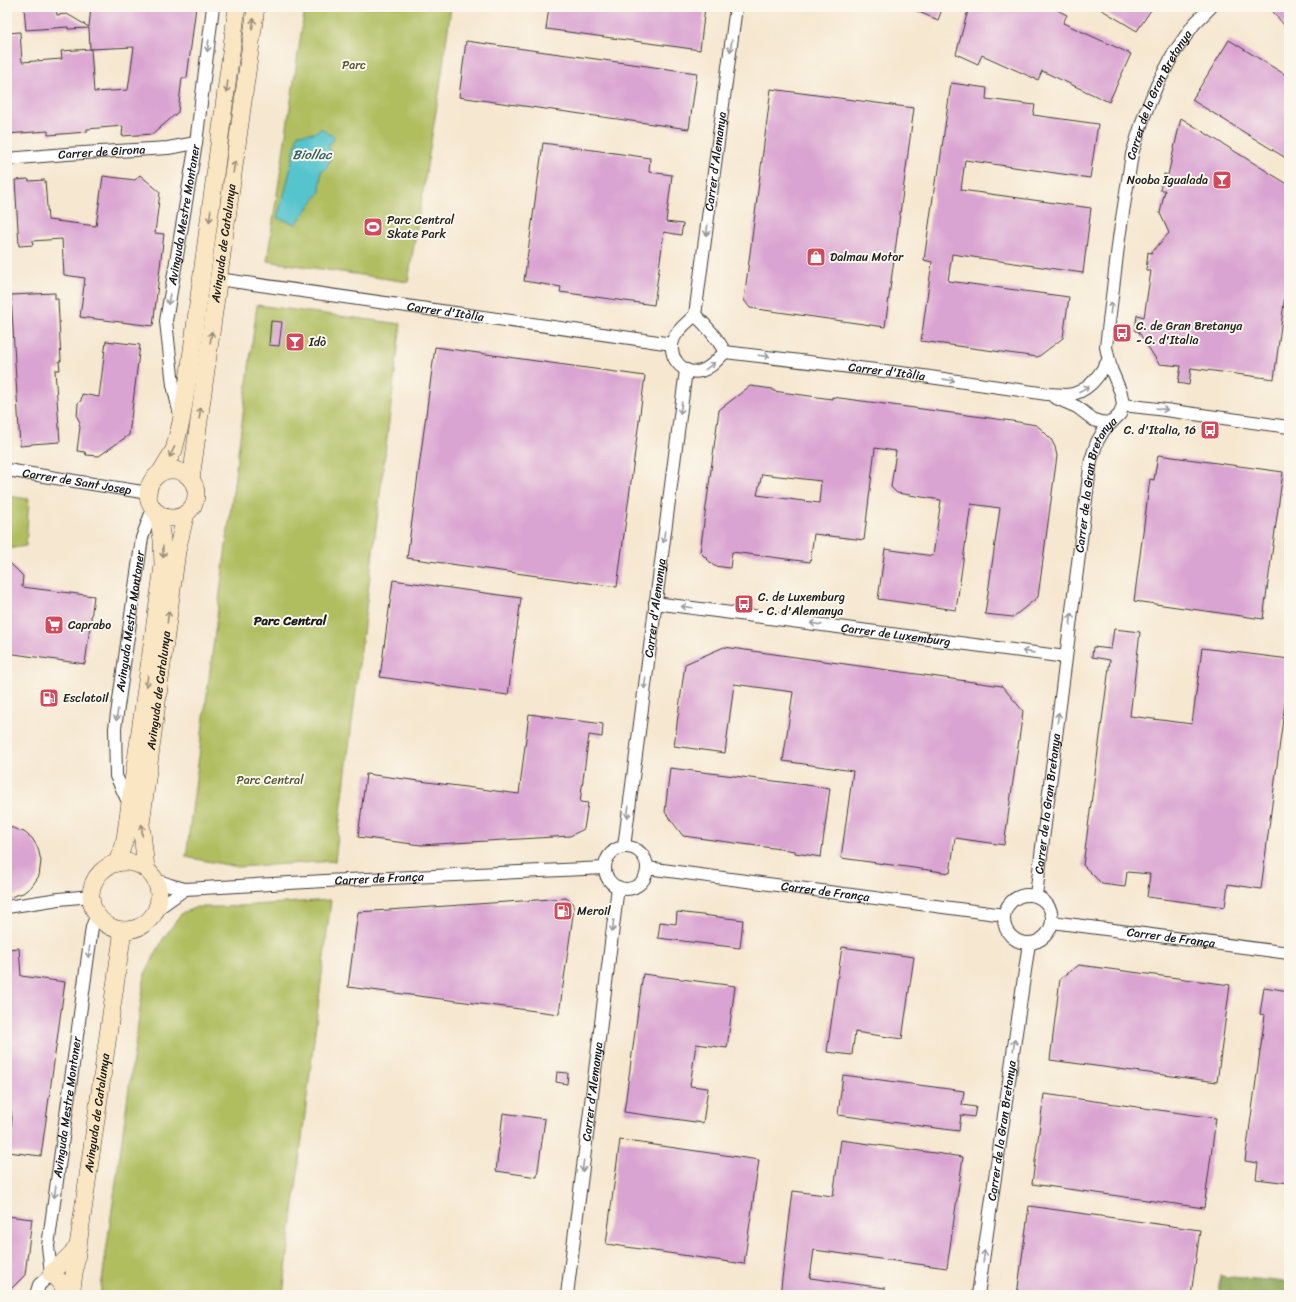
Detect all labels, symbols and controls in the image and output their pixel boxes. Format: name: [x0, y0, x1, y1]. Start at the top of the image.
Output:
one-way arrow: [249, 18, 257, 31]
street label: Carrer de la Gran Bretanya: [1120, 24, 1198, 161]
one-way arrow: [204, 39, 212, 52]
one-way arrow: [727, 39, 735, 52]
park label: Parc: [342, 54, 366, 76]
one-way arrow: [223, 80, 231, 93]
street label: Carrer d'Alemanya: [698, 110, 733, 212]
street label: Carrer de Girona: [57, 138, 146, 166]
street label: Avinguda Mestre Montaner: [161, 142, 207, 288]
water label: Biollac: [293, 143, 333, 166]
one-way arrow: [230, 161, 238, 174]
place label: Nooba Igualada: [1127, 169, 1208, 191]
bar icon: Nooba Igualada: [1211, 169, 1233, 191]
street label: Avinguda de Catalunya: [204, 181, 243, 305]
one-way arrow: [206, 209, 214, 222]
place label: Parc Central Skate Park: [387, 209, 455, 245]
sports icon: Parc Central Skate Park: [362, 216, 384, 238]
one-way arrow: [703, 223, 711, 236]
shop icon: Dalmau Motor: [805, 246, 827, 268]
place label: Dalmau Motor: [830, 246, 904, 268]
one-way arrow: [165, 292, 173, 305]
street label: Carrer d'Itàlia: [406, 295, 486, 328]
one-way arrow: [1107, 302, 1115, 315]
place label: C. de Gran Bretanya - C. d'Italia: [1136, 315, 1243, 351]
bus stop icon: C. de Gran Bretanya - C. d'Italia: [1111, 322, 1133, 344]
one-way arrow: [207, 331, 215, 344]
bar icon: Idò: [284, 331, 306, 353]
place label: Idò: [308, 331, 326, 353]
one-way arrow: [757, 352, 770, 360]
street label: Carrer d'Itàlia: [847, 356, 928, 387]
one-way arrow: [704, 362, 715, 370]
one-way arrow: [942, 376, 955, 384]
one-way arrow: [1078, 384, 1090, 392]
one-way arrow: [677, 401, 685, 414]
one-way arrow: [1155, 405, 1168, 413]
one-way arrow: [196, 407, 204, 420]
street label: Carrer de la Gran Bretanya: [1068, 411, 1123, 554]
place label: C. d'Italia, 16: [1124, 419, 1196, 441]
bus stop icon: C. d'Italia, 16: [1199, 419, 1221, 441]
one-way arrow: [168, 446, 175, 458]
street label: Carrer de Sant Josep: [21, 462, 134, 501]
one-way arrow: [660, 530, 668, 543]
one-way arrow: [159, 545, 166, 558]
street label: Avinguda Mestre Montaner: [109, 548, 151, 694]
street label: Carrer d'Alemanya: [638, 557, 672, 659]
place label: C. de Luxemburg - C. d'Alemanya: [758, 586, 845, 622]
bus stop icon: C. de Luxemburg - C. d'Alemanya: [733, 593, 755, 615]
one-way arrow: [681, 603, 694, 611]
district label: Parc Central: [254, 609, 328, 632]
one-way arrow: [164, 611, 172, 624]
one-way arrow: [1067, 612, 1075, 625]
supermarket icon: Caprabo: [43, 614, 65, 636]
place label: Caprabo: [68, 614, 111, 636]
street label: Carrer de Luxemburg: [840, 617, 952, 653]
one-way arrow: [809, 620, 822, 628]
street label: Avinguda de Catalunya: [140, 629, 177, 752]
one-way arrow: [1022, 648, 1035, 656]
one-way arrow: [143, 674, 151, 687]
one-way arrow: [641, 676, 649, 689]
fuel station icon: Esclatoil: [38, 687, 60, 709]
place label: Esclatoil: [63, 687, 109, 709]
one-way arrow: [113, 708, 121, 721]
one-way arrow: [1055, 712, 1062, 725]
street label: Carrer de la Gran Bretanya: [1028, 731, 1067, 875]
park label: Parc Central: [236, 769, 304, 791]
one-way arrow: [625, 805, 632, 818]
one-way arrow: [138, 824, 146, 837]
street label: Carrer de França: [334, 865, 425, 892]
street label: Carrer de França: [780, 875, 872, 908]
fuel station icon: Meroil: [552, 900, 574, 922]
place label: Meroil: [577, 900, 611, 922]
one-way arrow: [609, 919, 617, 932]
street label: Carrer de França: [1125, 921, 1217, 954]
one-way arrow: [85, 945, 93, 958]
street label: Avinguda Mestre Montaner: [46, 1034, 88, 1180]
one-way arrow: [1010, 1038, 1018, 1051]
street label: Carrer d'Alemanya: [575, 1041, 610, 1143]
street label: Avinguda de Catalunya: [77, 1051, 116, 1175]
street label: Carrer de la Gran Bretanya: [981, 1058, 1023, 1202]
one-way arrow: [579, 1159, 587, 1172]
one-way arrow: [51, 1185, 59, 1198]
one-way arrow: [980, 1250, 988, 1263]

